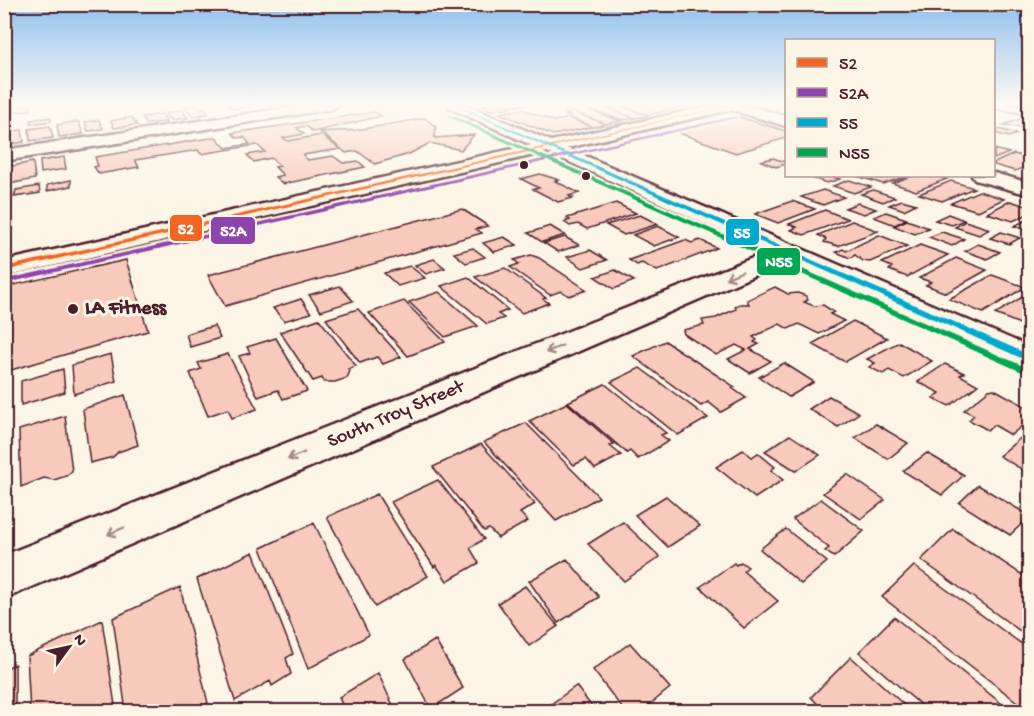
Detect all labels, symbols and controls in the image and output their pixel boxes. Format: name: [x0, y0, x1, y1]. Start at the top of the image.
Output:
legend: [785, 39, 995, 177]
text: 52: [839, 55, 857, 76]
text: 52A: [839, 85, 869, 106]
text: 55: [839, 115, 858, 136]
text: N55: [839, 145, 870, 166]
unlabelled marker: [518, 159, 530, 171]
unlabelled marker: [580, 170, 592, 182]
line badge: 52: [169, 214, 203, 242]
line badge: 52A: [210, 216, 256, 245]
line badge: 55: [725, 218, 760, 246]
text: 52: [178, 222, 194, 241]
text: 52A: [220, 224, 247, 243]
text: 55: [734, 226, 751, 245]
line badge: N55: [756, 247, 801, 276]
text: N55: [765, 255, 793, 274]
one-way arrow: [726, 270, 744, 281]
place label: LA Fitness: [85, 298, 168, 321]
marker: LA Fitness: [66, 302, 80, 316]
one-way arrow: [545, 344, 564, 355]
street label: South Troy Street: [324, 375, 469, 454]
one-way arrow: [288, 451, 306, 462]
one-way arrow: [108, 526, 126, 537]
north arrow: [39, 617, 99, 677]
text: N: [68, 631, 90, 651]

